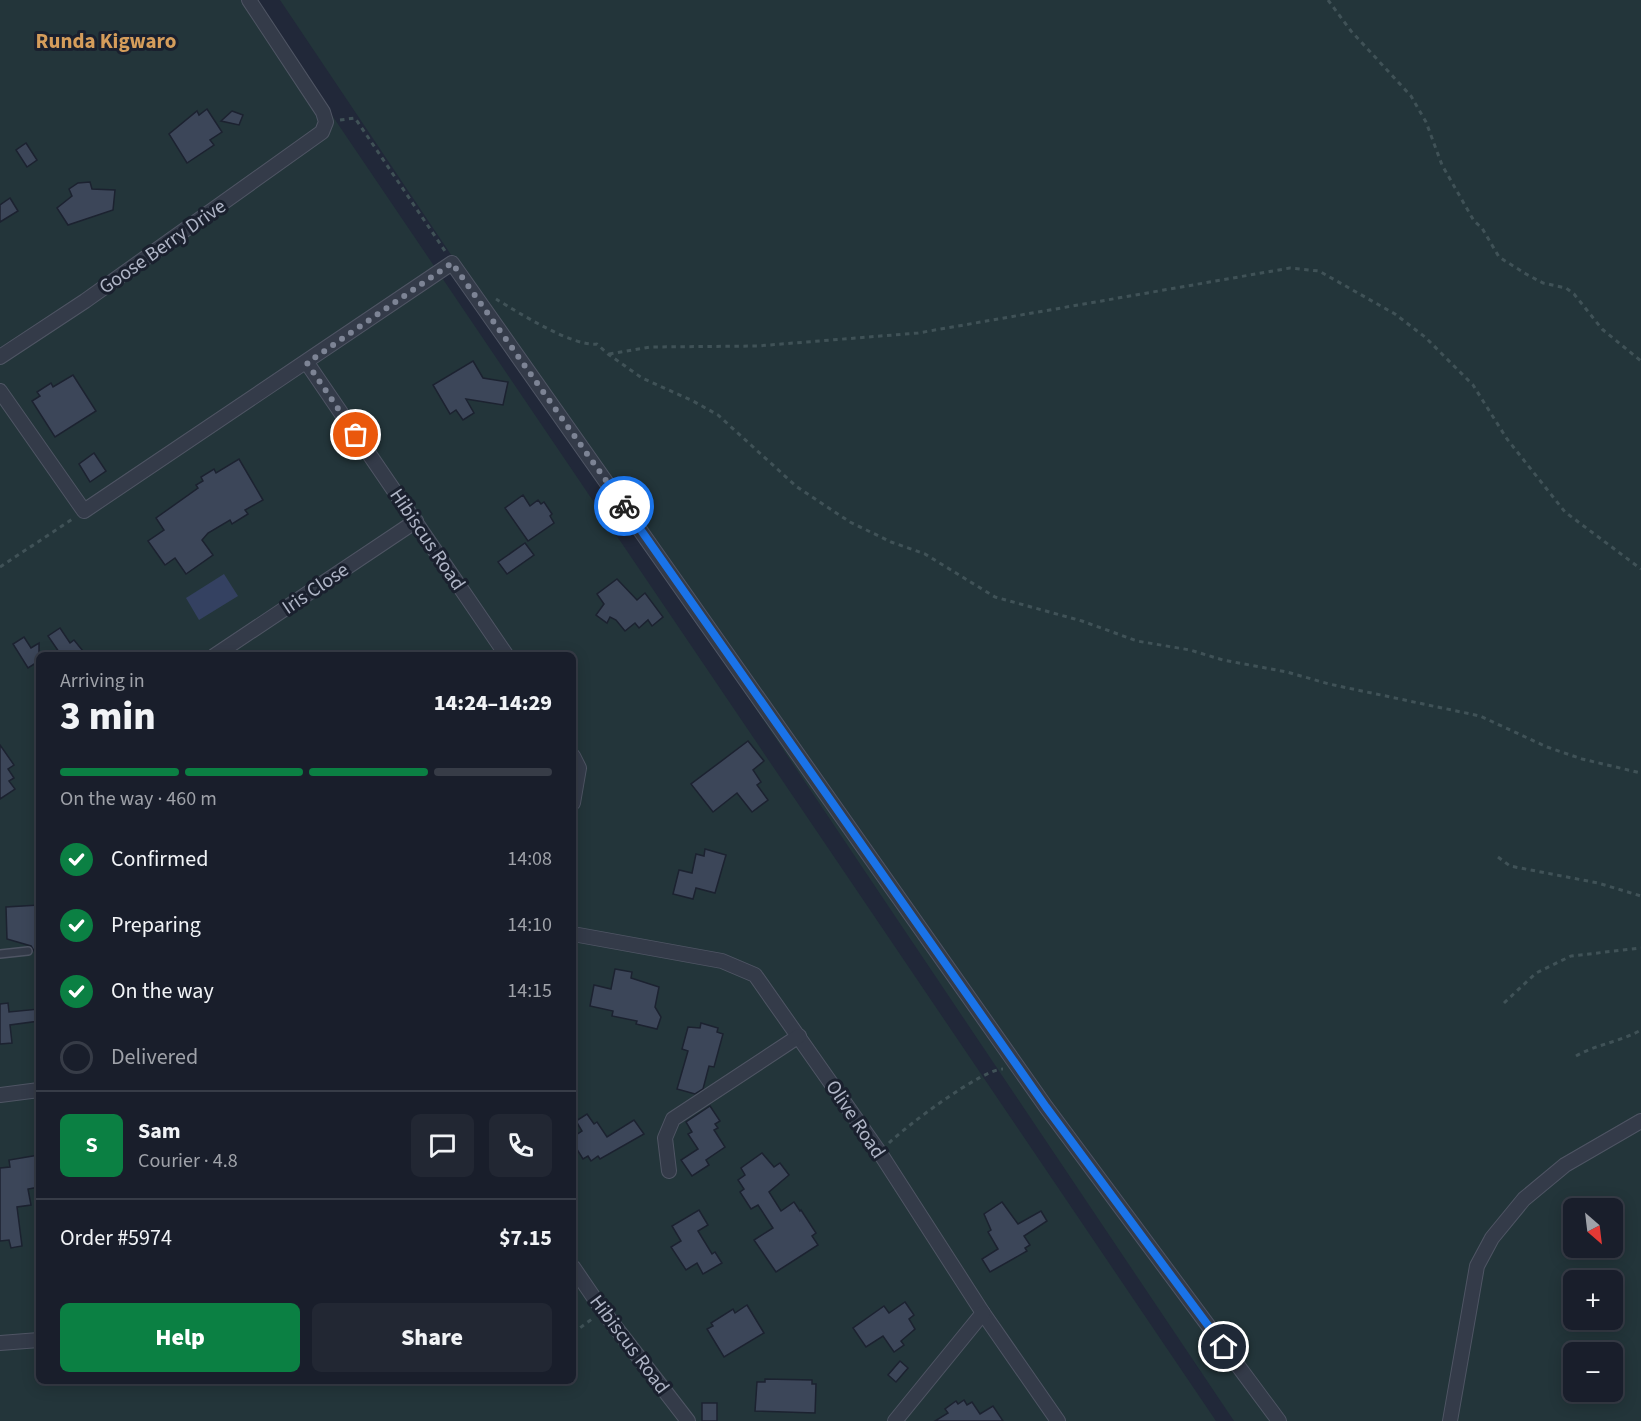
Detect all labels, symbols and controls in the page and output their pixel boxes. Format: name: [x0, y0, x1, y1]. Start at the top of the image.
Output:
district label: Runda Kigwaro: [36, 26, 176, 56]
street label: Goose Berry Drive: [94, 193, 232, 301]
pin: [330, 409, 381, 460]
icon: bag: [339, 418, 372, 451]
courier: [594, 476, 654, 536]
street label: Hibiscus Road: [383, 483, 472, 596]
icon: bike: [608, 490, 641, 523]
street label: Iris Close: [277, 556, 355, 621]
text: Arriving in: [60, 667, 145, 695]
text: 14:24–14:29: [434, 687, 552, 719]
text: 3 min: [60, 689, 156, 745]
text: On the way · 460 m: [60, 785, 217, 813]
icon: check: [60, 843, 93, 876]
text: Confirmed: [111, 843, 208, 875]
text: 14:08: [507, 845, 552, 873]
icon: check: [60, 909, 93, 942]
text: Preparing: [111, 909, 201, 941]
text: 14:10: [507, 911, 552, 939]
icon: check: [60, 975, 93, 1008]
text: On the way: [111, 975, 214, 1007]
text: 14:15: [507, 977, 552, 1005]
text: Delivered: [111, 1041, 198, 1073]
street label: Olive Road: [819, 1075, 892, 1164]
button: chat: [411, 1114, 474, 1177]
button: phone: [489, 1114, 552, 1177]
text: Sam: [138, 1115, 181, 1147]
text: S: [85, 1129, 98, 1161]
text: Courier · 4.8: [138, 1147, 238, 1175]
north arrow: [1563, 1198, 1623, 1258]
map controls: [1563, 1198, 1623, 1402]
text: Order #5974: [60, 1222, 172, 1254]
text: $7.15: [499, 1222, 552, 1254]
button: +: [1563, 1270, 1623, 1330]
street label: Hibiscus Road: [583, 1289, 676, 1400]
button: Help: [60, 1303, 300, 1372]
button: Share: [312, 1303, 552, 1372]
pin: [1198, 1321, 1249, 1372]
icon: home: [1207, 1330, 1240, 1363]
button: −: [1563, 1342, 1623, 1402]

